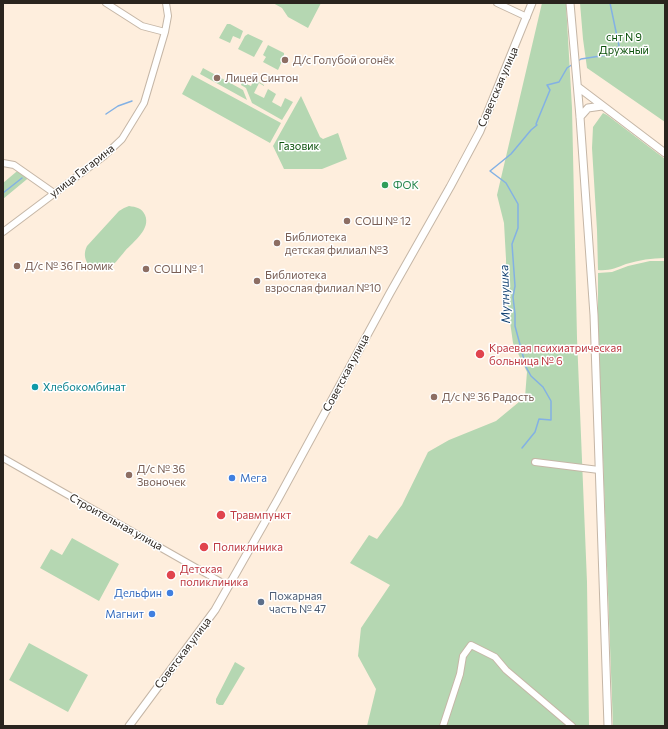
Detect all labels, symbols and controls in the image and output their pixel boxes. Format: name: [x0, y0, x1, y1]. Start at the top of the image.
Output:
park label: снт N 9 Дружный: [599, 30, 649, 56]
street label: Советская улица: [475, 45, 521, 129]
place label: Д/с Голубой огонёк: [293, 53, 395, 67]
marker: Д/с Голубой огонёк: [280, 55, 290, 65]
place label: Лицей Синтон: [225, 71, 298, 85]
marker: Лицей Синтон: [212, 73, 222, 83]
park label: Газовик: [279, 139, 319, 153]
street label: улица Гагарина: [47, 142, 117, 200]
place label: ФОК: [393, 178, 419, 192]
marker: ФОК: [380, 180, 390, 190]
place label: СОШ № 12: [355, 214, 411, 228]
marker: СОШ № 12: [342, 216, 352, 226]
place label: Библиотека детская филиал №3: [285, 230, 388, 256]
marker: Библиотека детская филиал №3: [272, 238, 282, 248]
place label: Д/с № 36 Гномик: [25, 259, 113, 273]
marker: Д/с № 36 Гномик: [12, 261, 22, 271]
place label: СОШ № 1: [154, 262, 204, 276]
marker: СОШ № 1: [141, 264, 151, 274]
water label: Мутнушка: [497, 264, 513, 324]
place label: Библиотека взрослая филиал №10: [265, 268, 381, 294]
marker: Библиотека взрослая филиал №10: [252, 276, 262, 286]
street label: Советская улица: [320, 332, 372, 414]
place label: Краевая психиатрическая больница № 6: [489, 341, 622, 367]
marker: Краевая психиатрическая больница № 6: [474, 348, 486, 360]
place label: Хлебокомбинат: [43, 380, 126, 394]
marker: Хлебокомбинат: [30, 382, 40, 392]
place label: Д/с № 36 Радость: [442, 390, 534, 404]
marker: Д/с № 36 Радость: [429, 392, 439, 402]
place label: Д/с № 36 Звоночек: [137, 462, 186, 488]
marker: Д/с № 36 Звоночек: [124, 470, 134, 480]
place label: Мега: [240, 471, 267, 485]
marker: Мега: [227, 473, 237, 483]
street label: Строительная улица: [67, 491, 165, 553]
place label: Травмпункт: [230, 508, 291, 522]
marker: Травмпункт: [215, 509, 227, 521]
place label: Поликлиника: [213, 540, 283, 554]
marker: Поликлиника: [198, 541, 210, 553]
place label: Детская поликлиника: [180, 562, 248, 588]
marker: Детская поликлиника: [165, 569, 177, 581]
place label: Дельфин: [114, 586, 162, 600]
marker: Дельфин: [165, 588, 175, 598]
place label: Пожарная часть № 47: [269, 589, 326, 615]
marker: Пожарная часть № 47: [256, 597, 266, 607]
place label: Магнит: [105, 607, 144, 621]
marker: Магнит: [147, 609, 157, 619]
street label: Советская улица: [152, 615, 214, 691]

